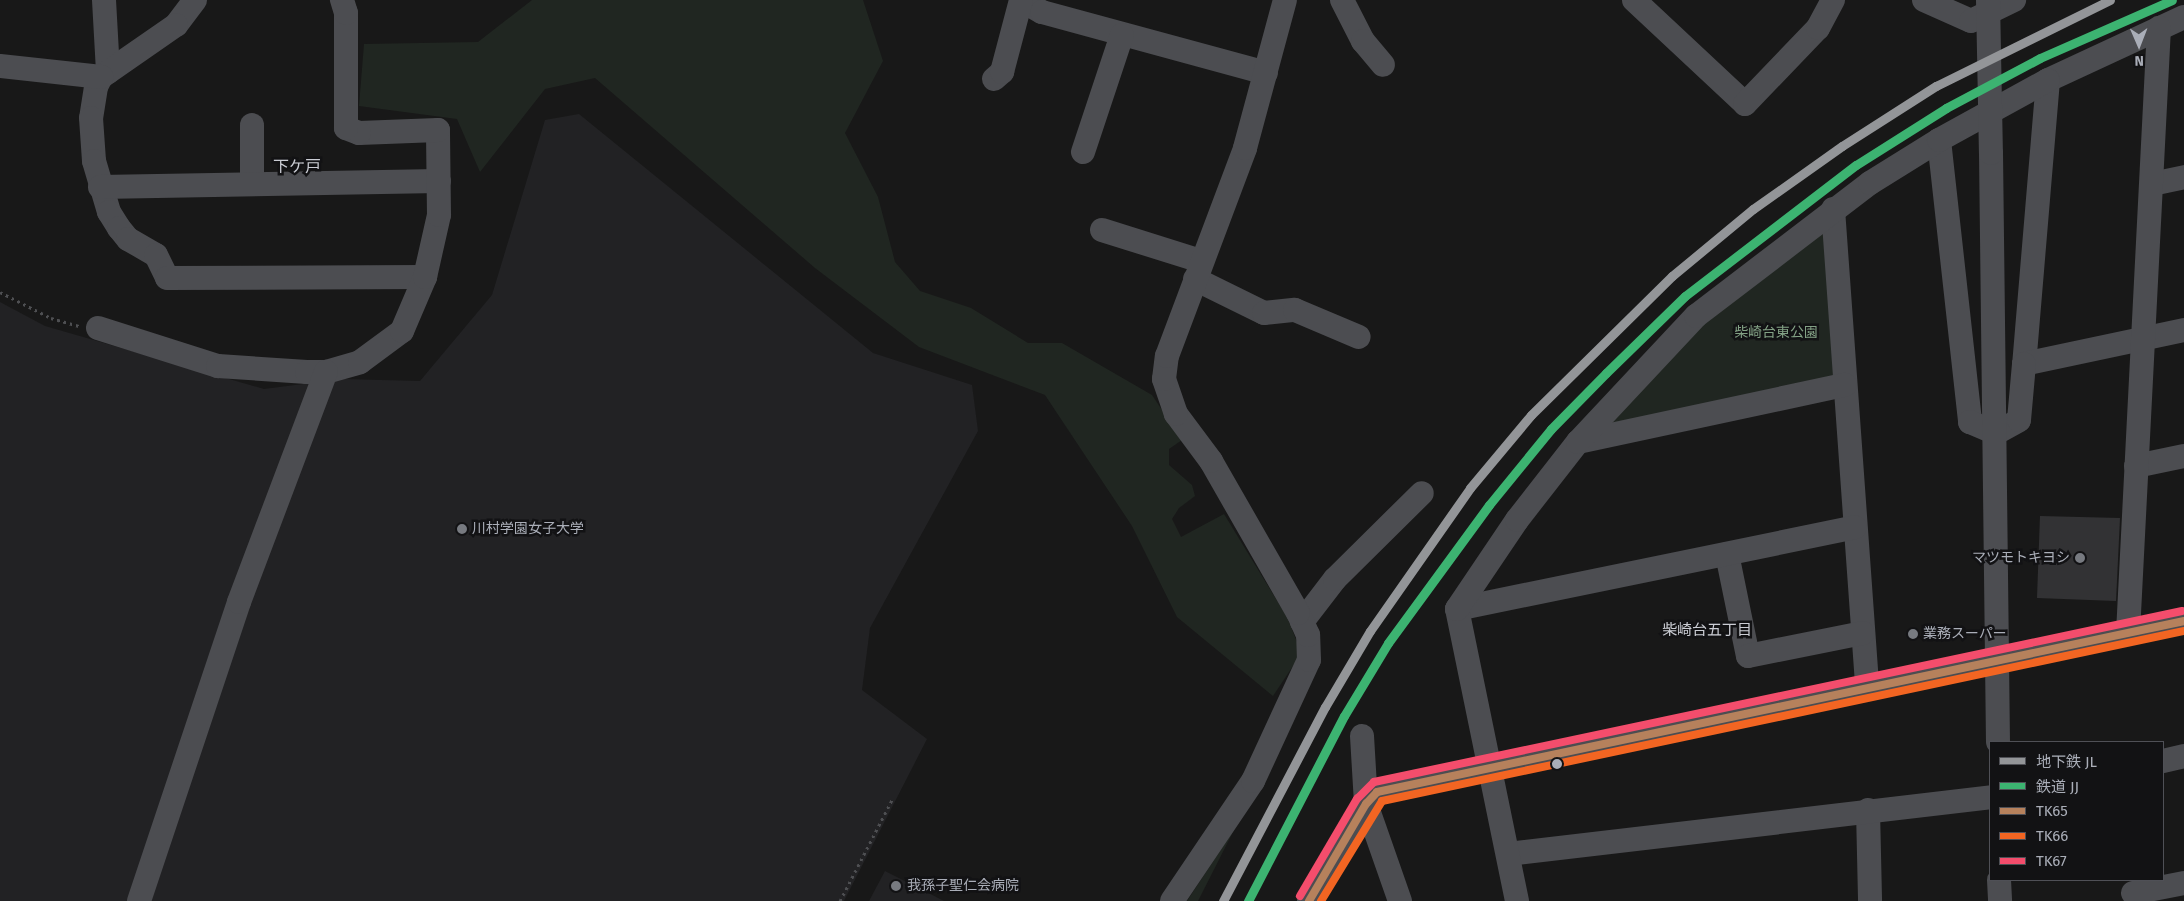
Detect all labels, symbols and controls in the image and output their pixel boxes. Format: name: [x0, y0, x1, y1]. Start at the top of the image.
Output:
north arrow: [2114, 20, 2164, 70]
text: N: [2134, 52, 2144, 69]
district label: 下ケ戸: [273, 157, 321, 177]
park label: 柴崎台東公園: [1734, 325, 1818, 341]
place label: 川村学園女子大学: [472, 521, 584, 537]
marker: 川村学園女子大学: [456, 523, 468, 535]
place label: マツモトキヨシ: [1972, 550, 2070, 566]
marker: マツモトキヨシ: [2074, 552, 2086, 564]
district label: 柴崎台五丁目: [1662, 622, 1752, 640]
place label: 業務スーパー: [1923, 626, 2007, 642]
marker: 業務スーパー: [1907, 628, 1919, 640]
legend: [1989, 741, 2164, 881]
text: 地下鉄 JL: [2036, 753, 2097, 771]
unlabelled marker: [1552, 759, 1562, 769]
text: 鉄道 JJ: [2036, 778, 2079, 796]
text: TK65: [2036, 802, 2068, 820]
text: TK66: [2036, 827, 2068, 845]
text: TK67: [2036, 852, 2067, 870]
place label: 我孫子聖仁会病院: [907, 878, 1019, 894]
marker: 我孫子聖仁会病院: [889, 879, 903, 893]

